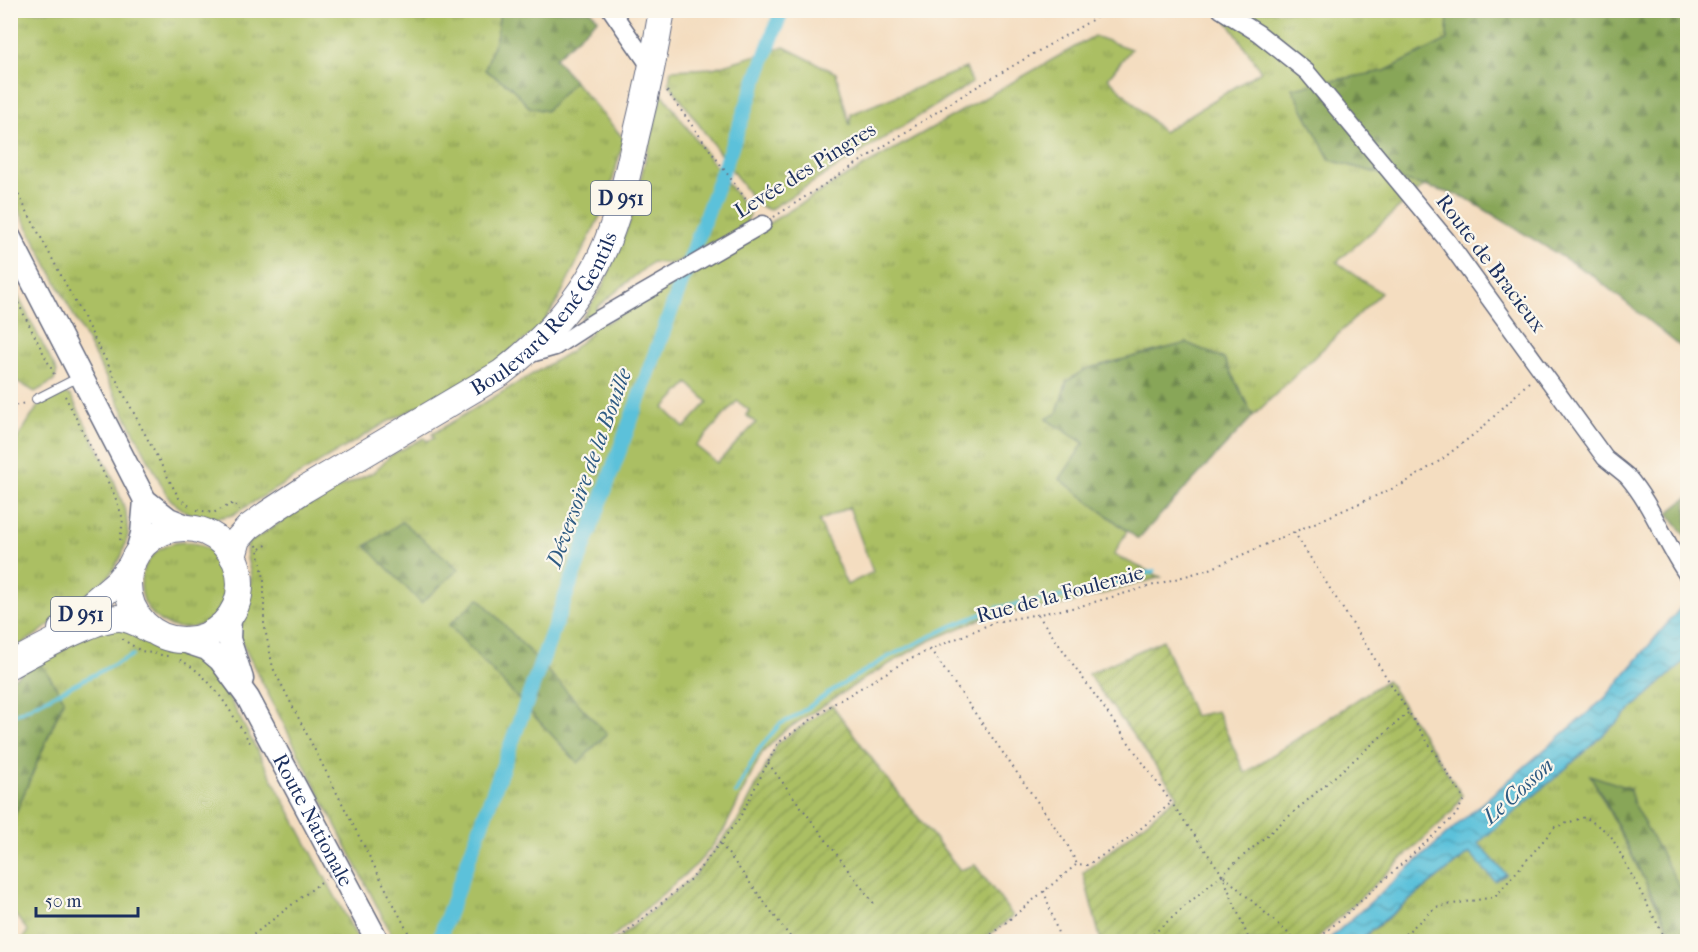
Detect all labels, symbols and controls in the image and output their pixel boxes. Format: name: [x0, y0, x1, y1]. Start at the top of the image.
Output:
street label: Levée des Pingres: [730, 117, 880, 223]
road number: D 951: [591, 181, 651, 215]
street label: Route de Bracieux: [1431, 189, 1551, 337]
street label: Boulevard René Gentils: [466, 228, 622, 400]
water label: Déversoire de la Bouille: [540, 364, 637, 573]
street label: Rue de la Fouleraie: [974, 560, 1146, 628]
road number: D 951: [51, 597, 111, 631]
street label: Route Nationale: [268, 750, 358, 891]
water label: Le Cosson: [1476, 752, 1559, 831]
scale bar: [36, 880, 138, 918]
text: 50 m: [45, 891, 82, 912]

